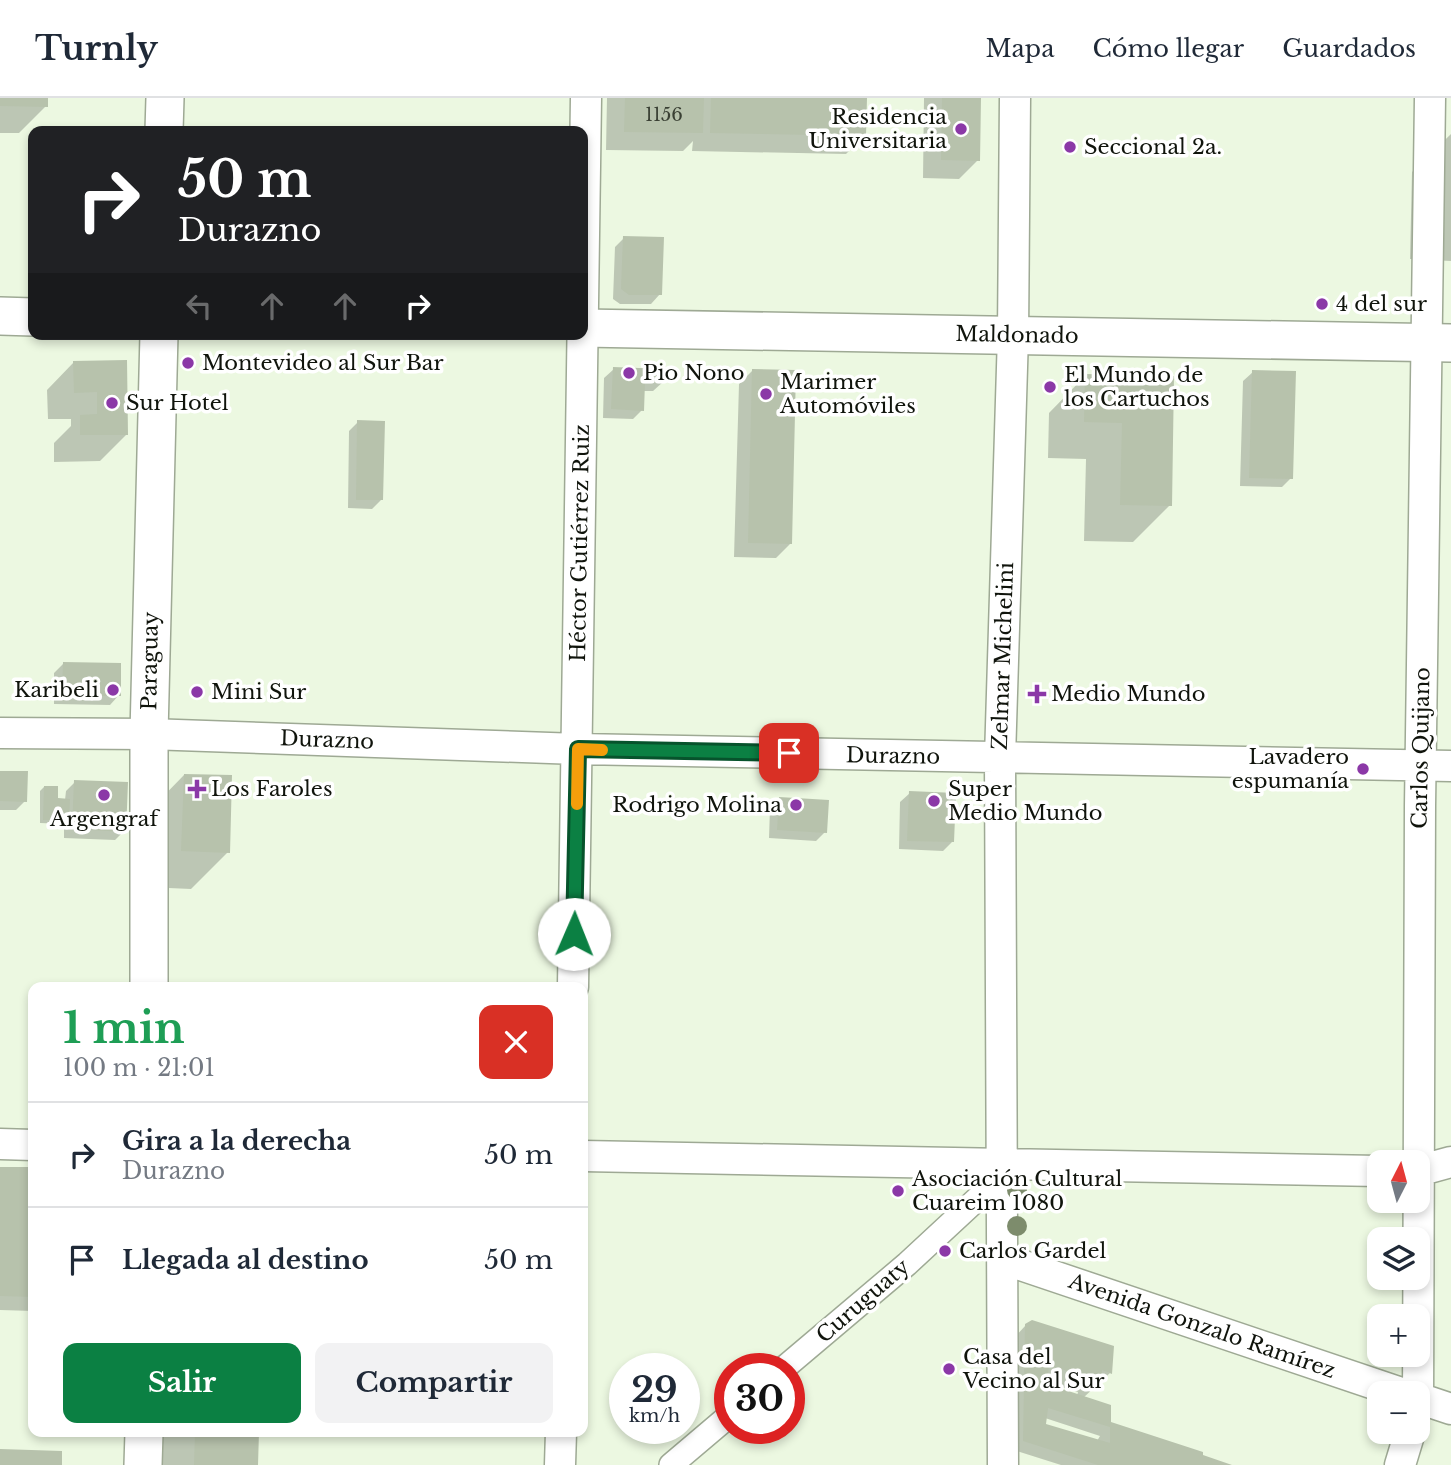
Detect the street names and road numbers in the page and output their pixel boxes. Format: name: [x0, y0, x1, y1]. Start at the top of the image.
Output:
street label: Maldonado: [955, 321, 1079, 349]
street label: Héctor Gutiérrez Ruiz: [565, 424, 595, 662]
street label: Zelmar Michelini: [987, 562, 1019, 750]
street label: Paraguay: [136, 611, 164, 711]
street label: Carlos Quijano: [1407, 667, 1435, 829]
street label: Durazno: [279, 725, 375, 755]
street label: Durazno: [846, 742, 940, 770]
street label: Curuguaty: [811, 1253, 915, 1348]
street label: Avenida Gonzalo Ramírez: [1064, 1268, 1339, 1384]

